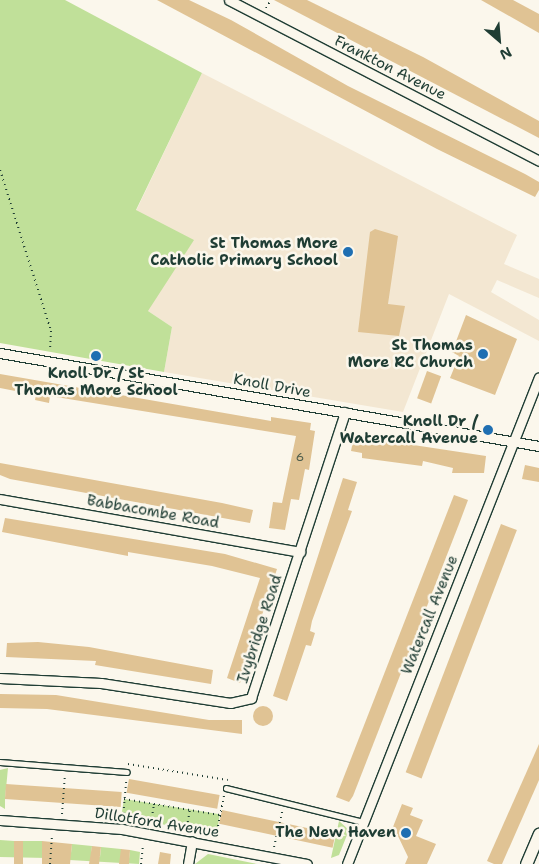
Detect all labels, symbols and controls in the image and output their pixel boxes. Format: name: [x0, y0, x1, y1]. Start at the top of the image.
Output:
north arrow: [474, 15, 524, 65]
street label: Frankton Avenue: [331, 32, 449, 104]
text: N: [497, 43, 515, 64]
place label: St Thomas More Catholic Primary School: [150, 234, 338, 269]
marker: St Thomas More Catholic Primary School: [342, 246, 354, 258]
place label: St Thomas More RC Church: [348, 336, 473, 371]
marker: St Thomas More RC Church: [477, 348, 489, 360]
marker: Knoll Dr / St Thomas More School: [90, 350, 102, 362]
place label: Knoll Dr / St Thomas More School: [14, 364, 178, 399]
street label: Knoll Drive: [232, 370, 312, 402]
place label: Knoll Dr / Watercall Avenue: [340, 412, 478, 447]
marker: Knoll Dr / Watercall Avenue: [482, 424, 494, 436]
house number: 6: [296, 451, 304, 465]
street label: Babbacombe Road: [85, 491, 221, 533]
street label: Watercall Avenue: [398, 553, 462, 677]
street label: Ivybridge Road: [234, 572, 286, 686]
street label: Dillotford Avenue: [93, 804, 221, 842]
place label: The New Haven: [275, 824, 396, 842]
marker: The New Haven: [400, 827, 412, 839]

